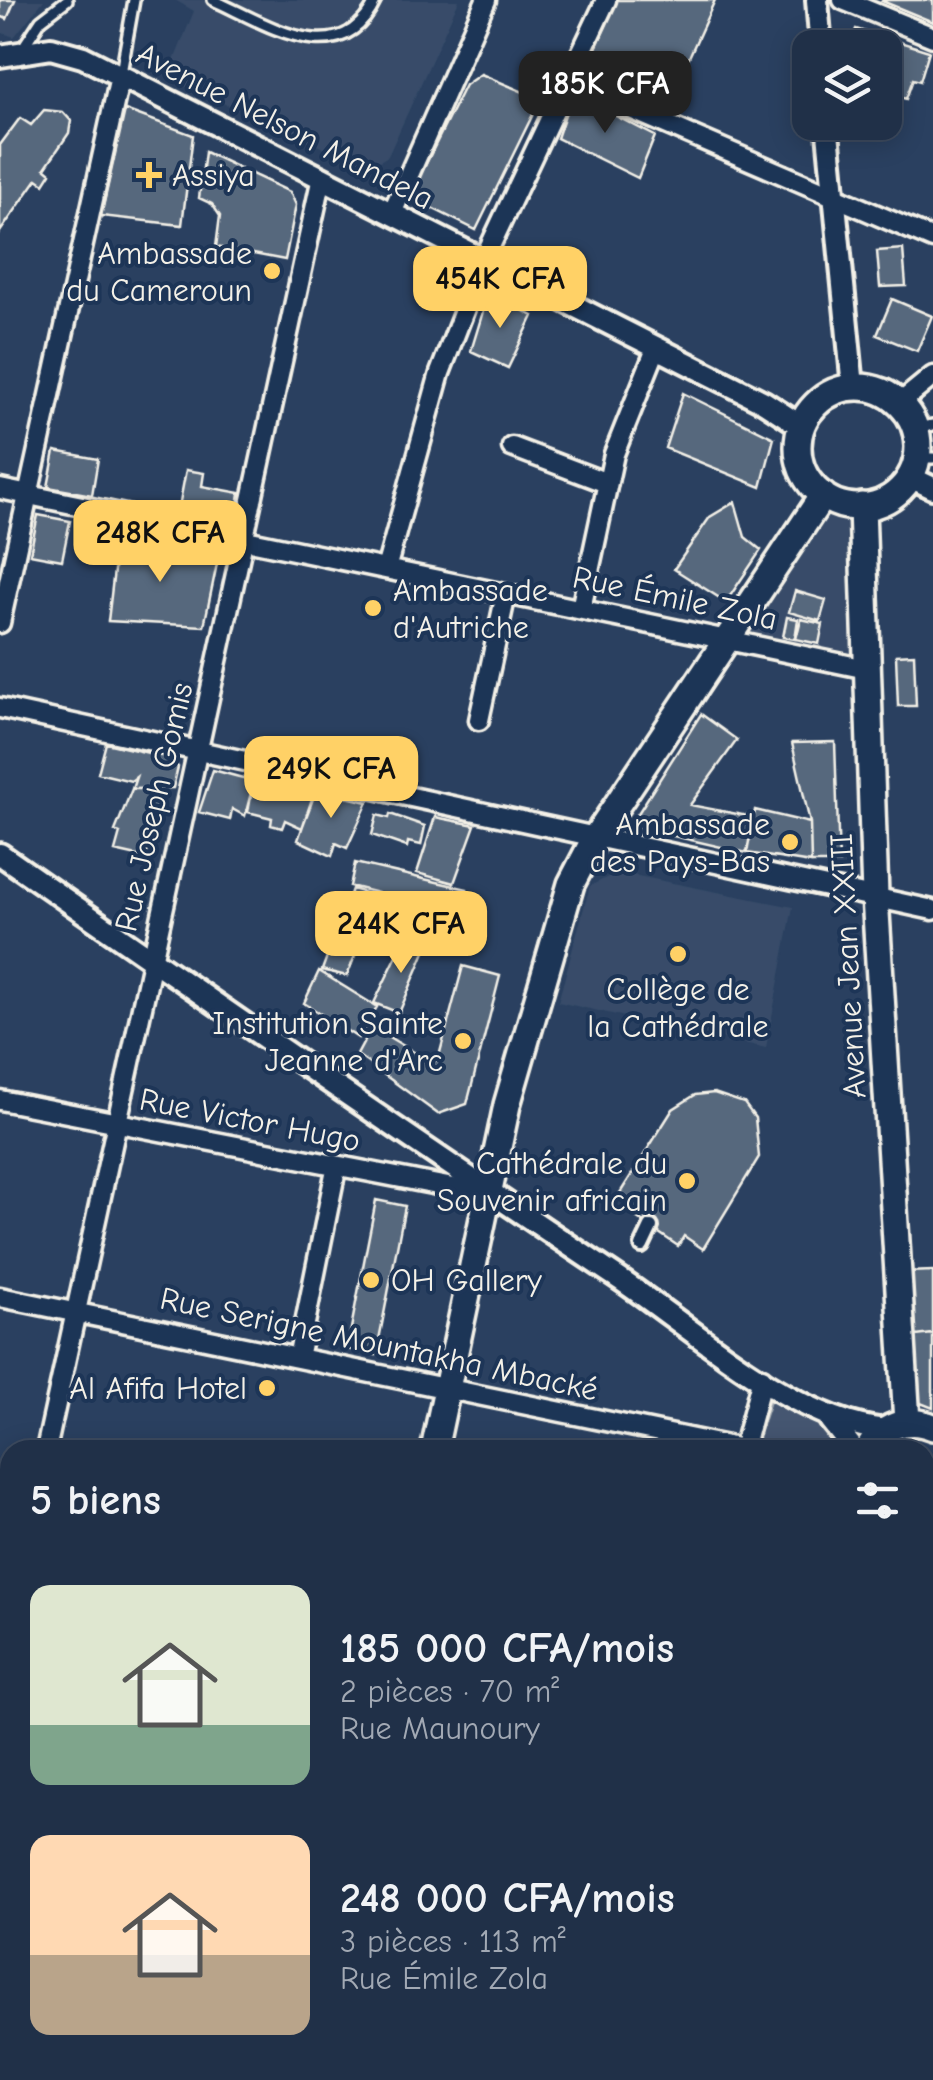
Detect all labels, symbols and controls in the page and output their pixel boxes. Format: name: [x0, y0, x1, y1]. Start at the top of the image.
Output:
map controls: [792, 30, 902, 140]
button: layers: [792, 30, 902, 140]
street label: Avenue Nelson Mandela: [130, 35, 440, 217]
pin: 185K CFA: [502, 51, 708, 136]
text: 185K CFA: [541, 65, 669, 102]
place label: Assiya: [172, 157, 255, 194]
marker: Assiya: [136, 162, 162, 188]
place label: Ambassade du Cameroun: [66, 235, 252, 309]
pin: 454K CFA: [397, 246, 603, 331]
marker: Ambassade du Cameroun: [261, 260, 283, 282]
text: 454K CFA: [435, 260, 565, 297]
pin: 248K CFA: [57, 500, 263, 585]
text: 248K CFA: [95, 514, 225, 551]
street label: Rue Émile Zola: [569, 558, 781, 638]
place label: Ambassade d'Autriche: [393, 572, 548, 646]
marker: Ambassade d'Autriche: [362, 597, 384, 619]
street label: Rue Joseph Gomis: [107, 679, 201, 935]
pin: 249K CFA: [228, 736, 434, 821]
text: 249K CFA: [266, 750, 396, 787]
place label: Ambassade des Pays-Bas: [590, 806, 770, 880]
marker: Ambassade des Pays-Bas: [779, 831, 801, 853]
street label: Avenue Jean XXIII: [823, 833, 873, 1099]
pin: 244K CFA: [298, 891, 504, 976]
text: 244K CFA: [337, 905, 465, 942]
marker: Collège de la Cathédrale: [667, 943, 689, 965]
place label: Collège de la Cathédrale: [587, 971, 769, 1045]
place label: Institution Sainte Jeanne d'Arc: [212, 1005, 443, 1079]
marker: Institution Sainte Jeanne d'Arc: [452, 1030, 474, 1052]
street label: Rue Victor Hugo: [137, 1080, 363, 1160]
place label: Cathédrale du Souvenir africain: [437, 1145, 667, 1219]
marker: Cathédrale du Souvenir africain: [676, 1170, 698, 1192]
place label: OH Gallery: [391, 1262, 543, 1299]
marker: OH Gallery: [360, 1269, 382, 1291]
street label: Rue Serigne Mountakha Mbacké: [157, 1280, 601, 1408]
place label: Al Afifa Hotel: [69, 1370, 247, 1407]
marker: Al Afifa Hotel: [256, 1377, 278, 1399]
icon: filters: [850, 1473, 905, 1528]
text: 5 biens: [30, 1476, 161, 1525]
text: 185 000 CFA/mois: [340, 1624, 674, 1673]
icon: home: [110, 1625, 230, 1745]
text: 2 pièces · 70 m²: [340, 1673, 559, 1710]
text: Rue Maunoury: [340, 1710, 540, 1747]
text: 248 000 CFA/mois: [340, 1874, 675, 1923]
icon: home: [110, 1875, 230, 1995]
text: 3 pièces · 113 m²: [340, 1923, 566, 1960]
text: Rue Émile Zola: [340, 1960, 548, 1997]

